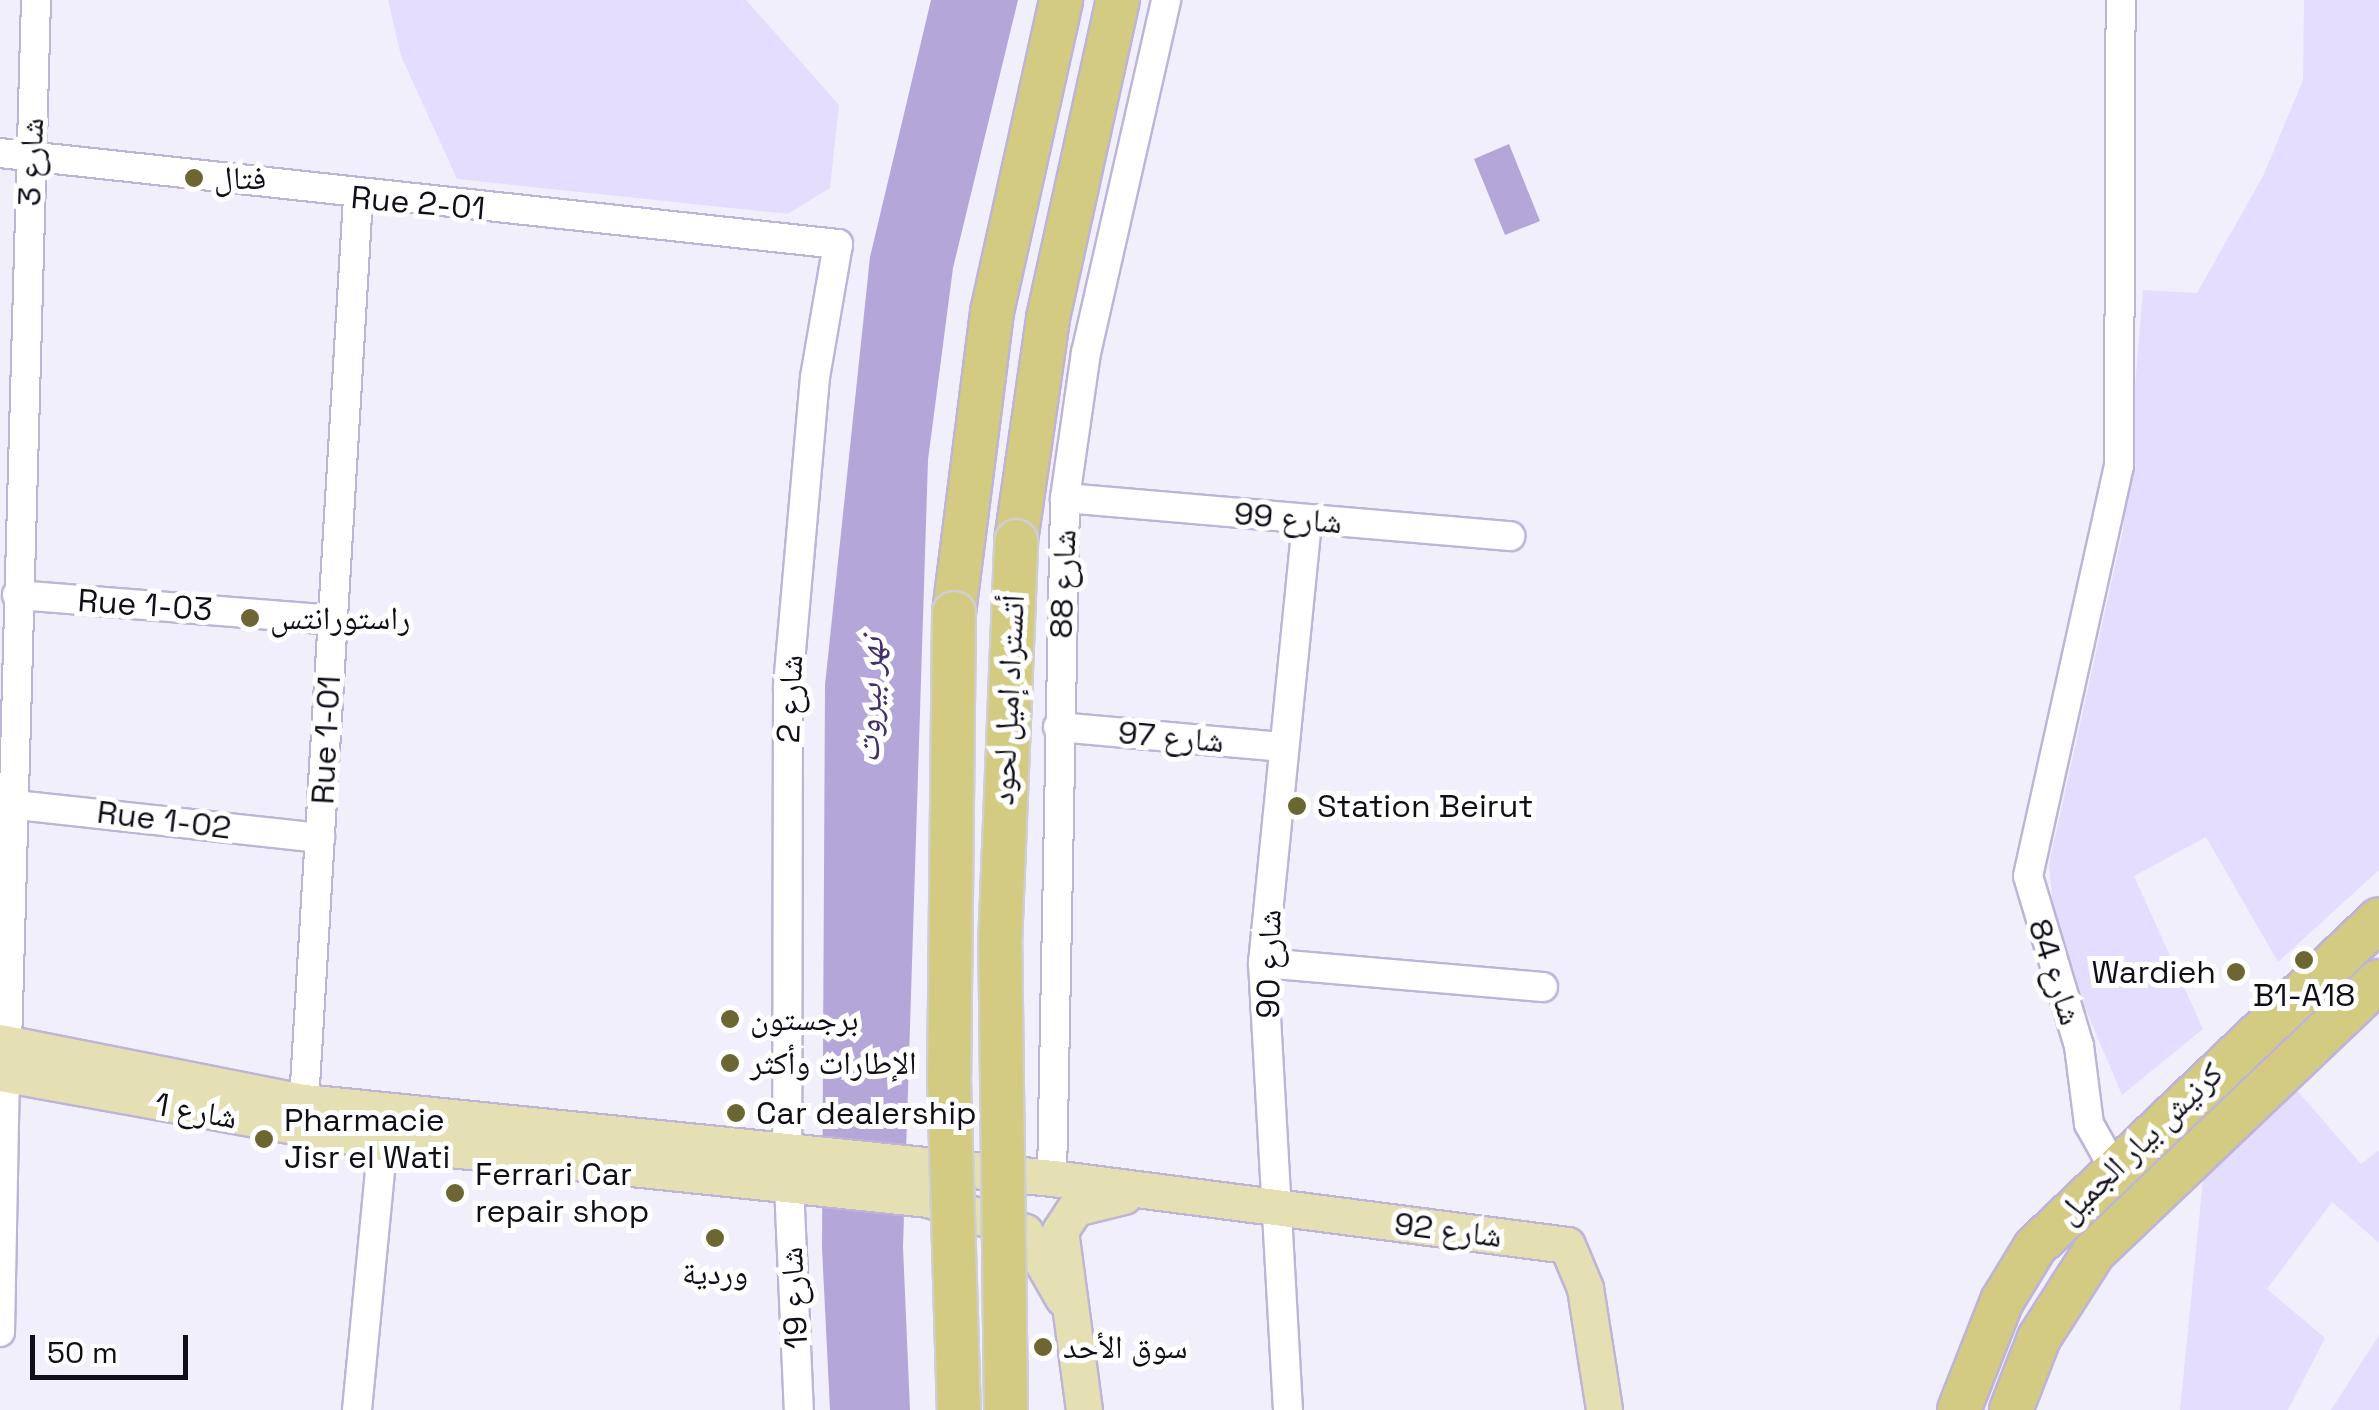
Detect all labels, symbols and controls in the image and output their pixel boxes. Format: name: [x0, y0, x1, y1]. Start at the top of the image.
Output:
street label: شارع 3: [10, 117, 52, 207]
place label: فتال: [214, 159, 266, 197]
marker: فتال: [183, 167, 205, 189]
street label: Rue 2-01: [349, 178, 487, 228]
street label: شارع 99: [1232, 494, 1344, 542]
street label: شارع 88: [1042, 529, 1084, 639]
street label: Rue 1-03: [76, 581, 214, 629]
street label: أتستراد إميل لحود: [983, 594, 1033, 806]
place label: راستورانتس: [270, 599, 410, 637]
marker: راستورانتس: [239, 607, 261, 629]
water label: نهر بيروت: [846, 636, 892, 764]
street label: شارع 2: [769, 654, 811, 744]
street label: Rue 1-01: [303, 675, 349, 805]
street label: شارع 97: [1116, 713, 1226, 761]
place label: Station Beirut: [1317, 787, 1533, 825]
street label: Rue 1-02: [95, 793, 233, 847]
marker: Station Beirut: [1286, 795, 1308, 817]
street label: شارع 90: [1249, 909, 1289, 1019]
street label: شارع 84: [2020, 914, 2090, 1030]
marker: B1-A18: [2293, 949, 2315, 971]
place label: Wardieh: [2091, 953, 2216, 991]
marker: Wardieh: [2225, 961, 2247, 983]
place label: B1-A18: [2253, 976, 2355, 1014]
place label: برجستون: [750, 1000, 859, 1038]
marker: برجستون: [719, 1008, 741, 1030]
place label: الإطارات وأكثر: [750, 1044, 917, 1082]
marker: الإطارات وأكثر: [719, 1052, 741, 1074]
street label: كرنيش بيار الجميل: [2049, 1054, 2231, 1232]
street label: شارع 1: [152, 1085, 240, 1137]
place label: Car dealership: [756, 1094, 977, 1132]
place label: Pharmacie Jisr el Wati: [284, 1102, 451, 1177]
marker: Car dealership: [725, 1102, 747, 1124]
marker: Pharmacie Jisr el Wati: [253, 1128, 275, 1150]
place label: Ferrari Car repair shop: [475, 1156, 649, 1231]
marker: Ferrari Car repair shop: [444, 1182, 466, 1204]
street label: شارع 92: [1392, 1204, 1504, 1256]
marker: وردية: [704, 1227, 726, 1249]
street label: شارع 19: [772, 1246, 816, 1350]
place label: وردية: [682, 1254, 748, 1292]
scale bar: [35, 1315, 192, 1377]
place label: سوق الأحد: [1063, 1328, 1188, 1366]
text: 50 m: [47, 1333, 118, 1372]
marker: سوق الأحد: [1032, 1336, 1054, 1358]

